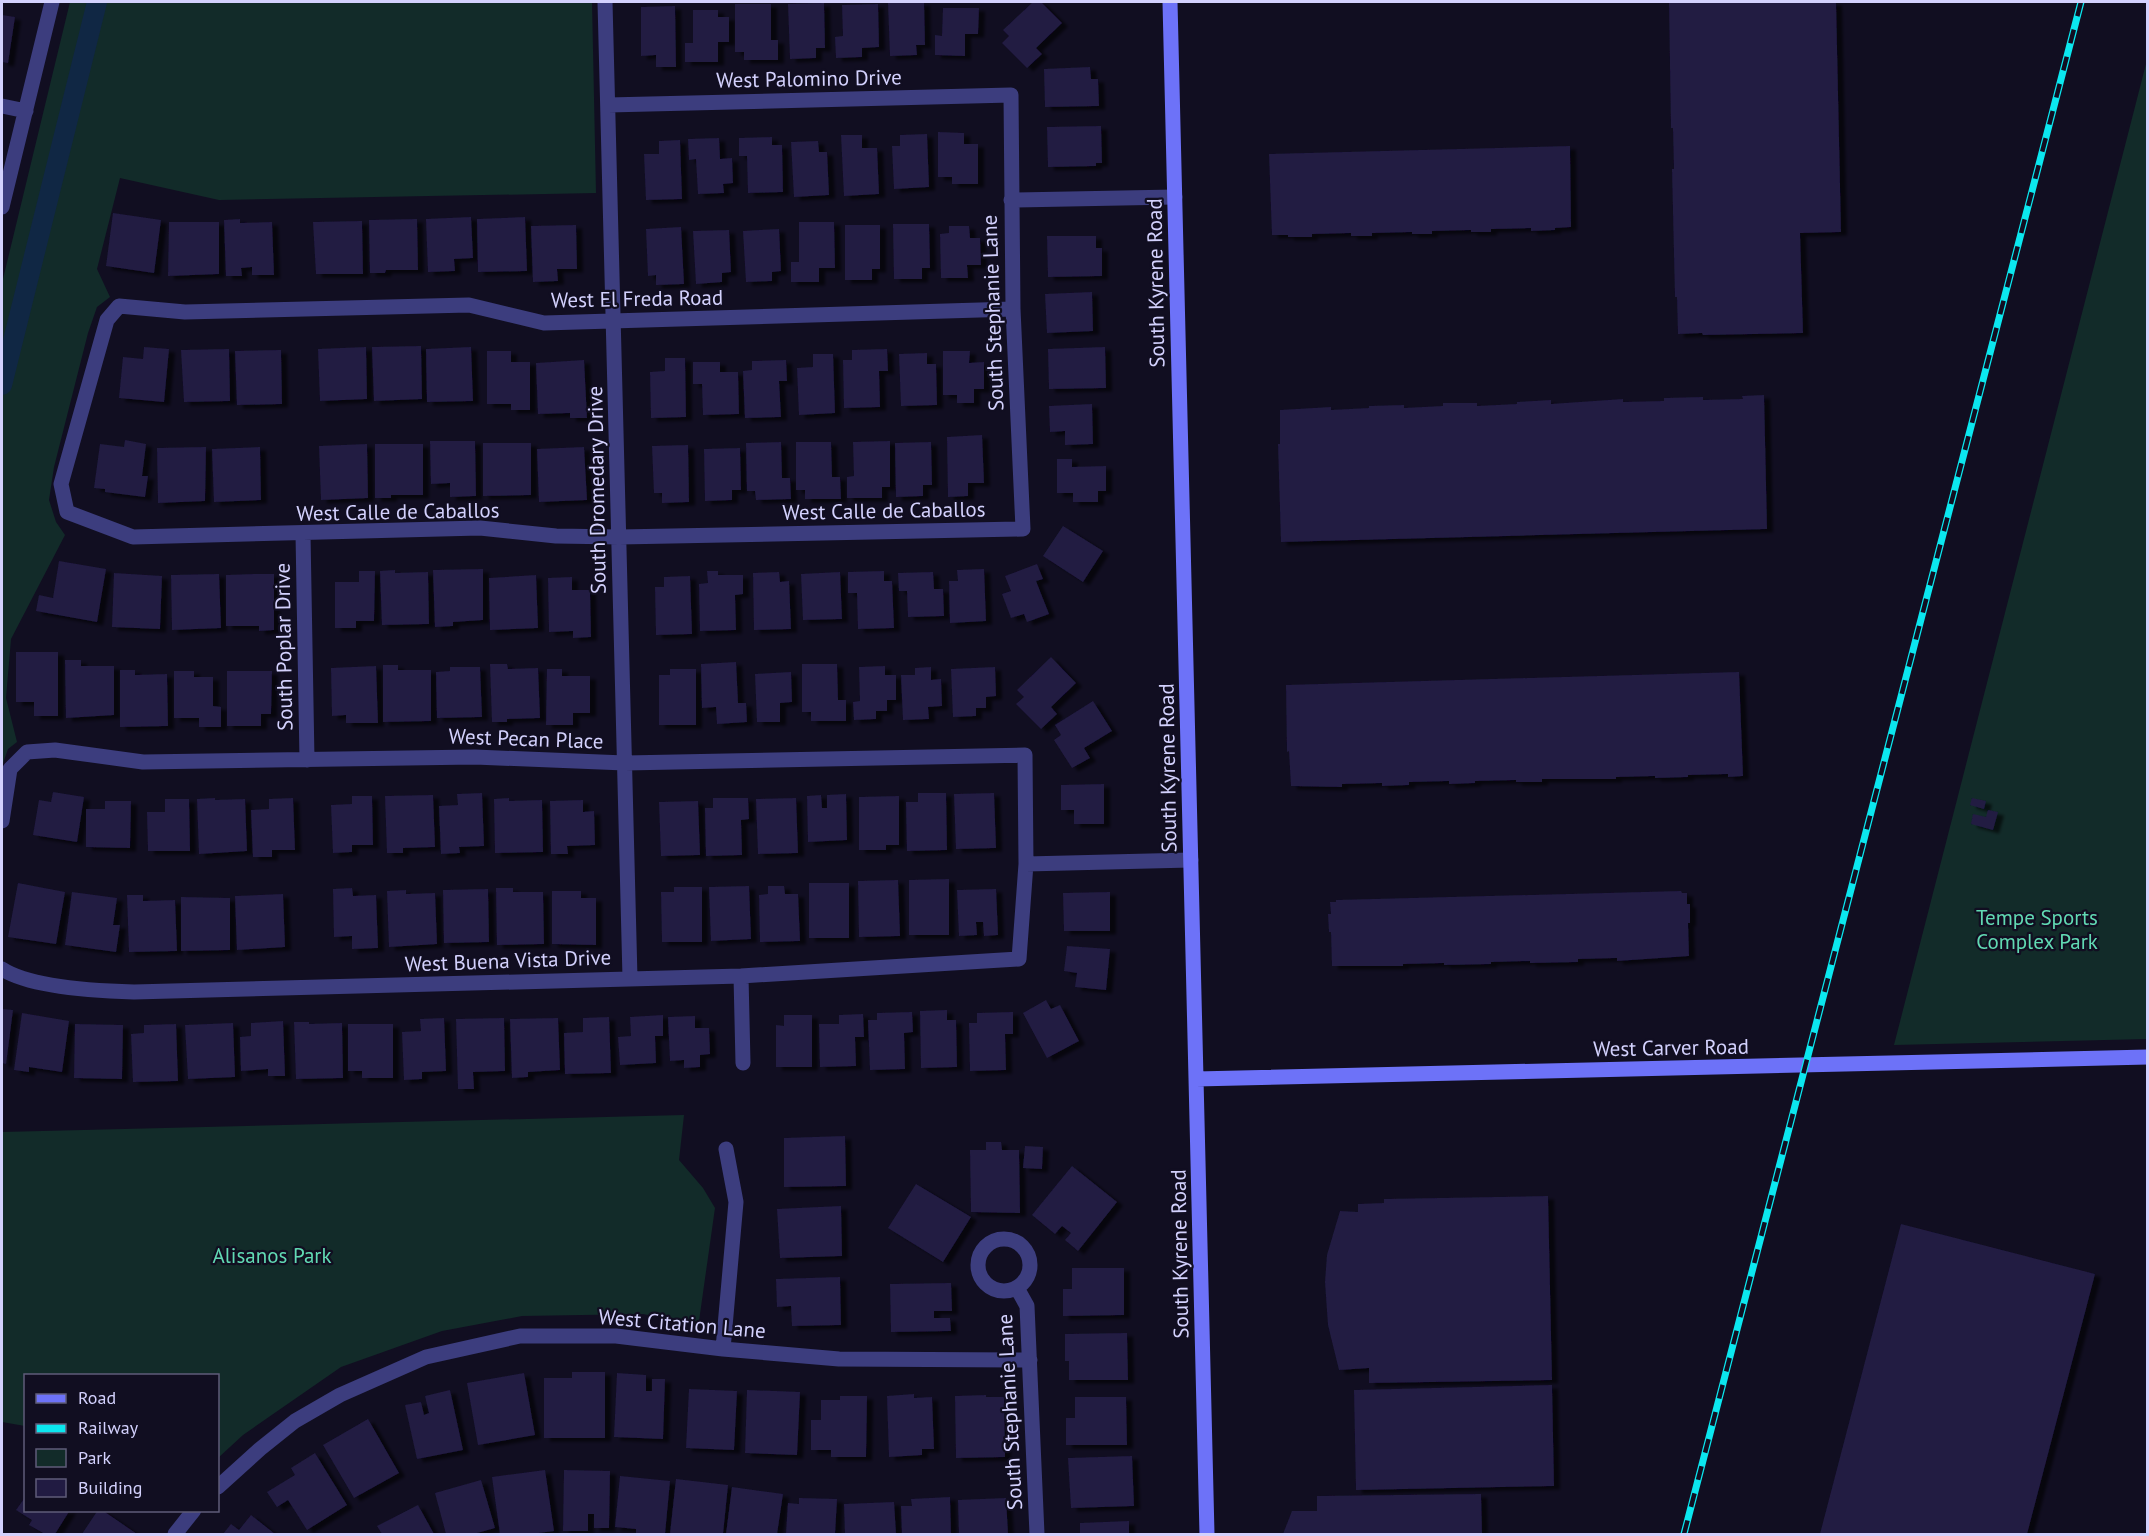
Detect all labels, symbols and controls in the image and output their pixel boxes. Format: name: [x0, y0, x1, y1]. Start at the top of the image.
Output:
street label: West Palomino Drive: [716, 63, 902, 94]
street label: South Kyrene Road: [1141, 198, 1170, 368]
street label: South Stephanie Lane: [976, 214, 1009, 412]
street label: West El Freda Road: [551, 283, 723, 314]
street label: South Dromedary Drive: [581, 386, 612, 594]
street label: West Calle de Caballos: [782, 495, 986, 526]
street label: West Calle de Caballos: [296, 496, 500, 527]
street label: South Poplar Drive: [269, 563, 298, 731]
street label: South Kyrene Road: [1153, 683, 1182, 853]
street label: West Pecan Place: [448, 722, 604, 755]
park label: Tempe Sports Complex Park: [1976, 904, 2098, 955]
street label: West Buena Vista Drive: [404, 943, 612, 978]
street label: West Carver Road: [1593, 1033, 1749, 1062]
street label: South Kyrene Road: [1165, 1169, 1194, 1339]
park label: Alisanos Park: [212, 1242, 332, 1269]
street label: West Citation Lane: [597, 1303, 767, 1344]
street label: South Stephanie Lane: [991, 1313, 1028, 1511]
legend: [24, 1374, 219, 1512]
text: Road: [78, 1386, 116, 1409]
text: Railway: [78, 1416, 139, 1439]
text: Park: [78, 1446, 111, 1469]
text: Building: [78, 1476, 142, 1499]

